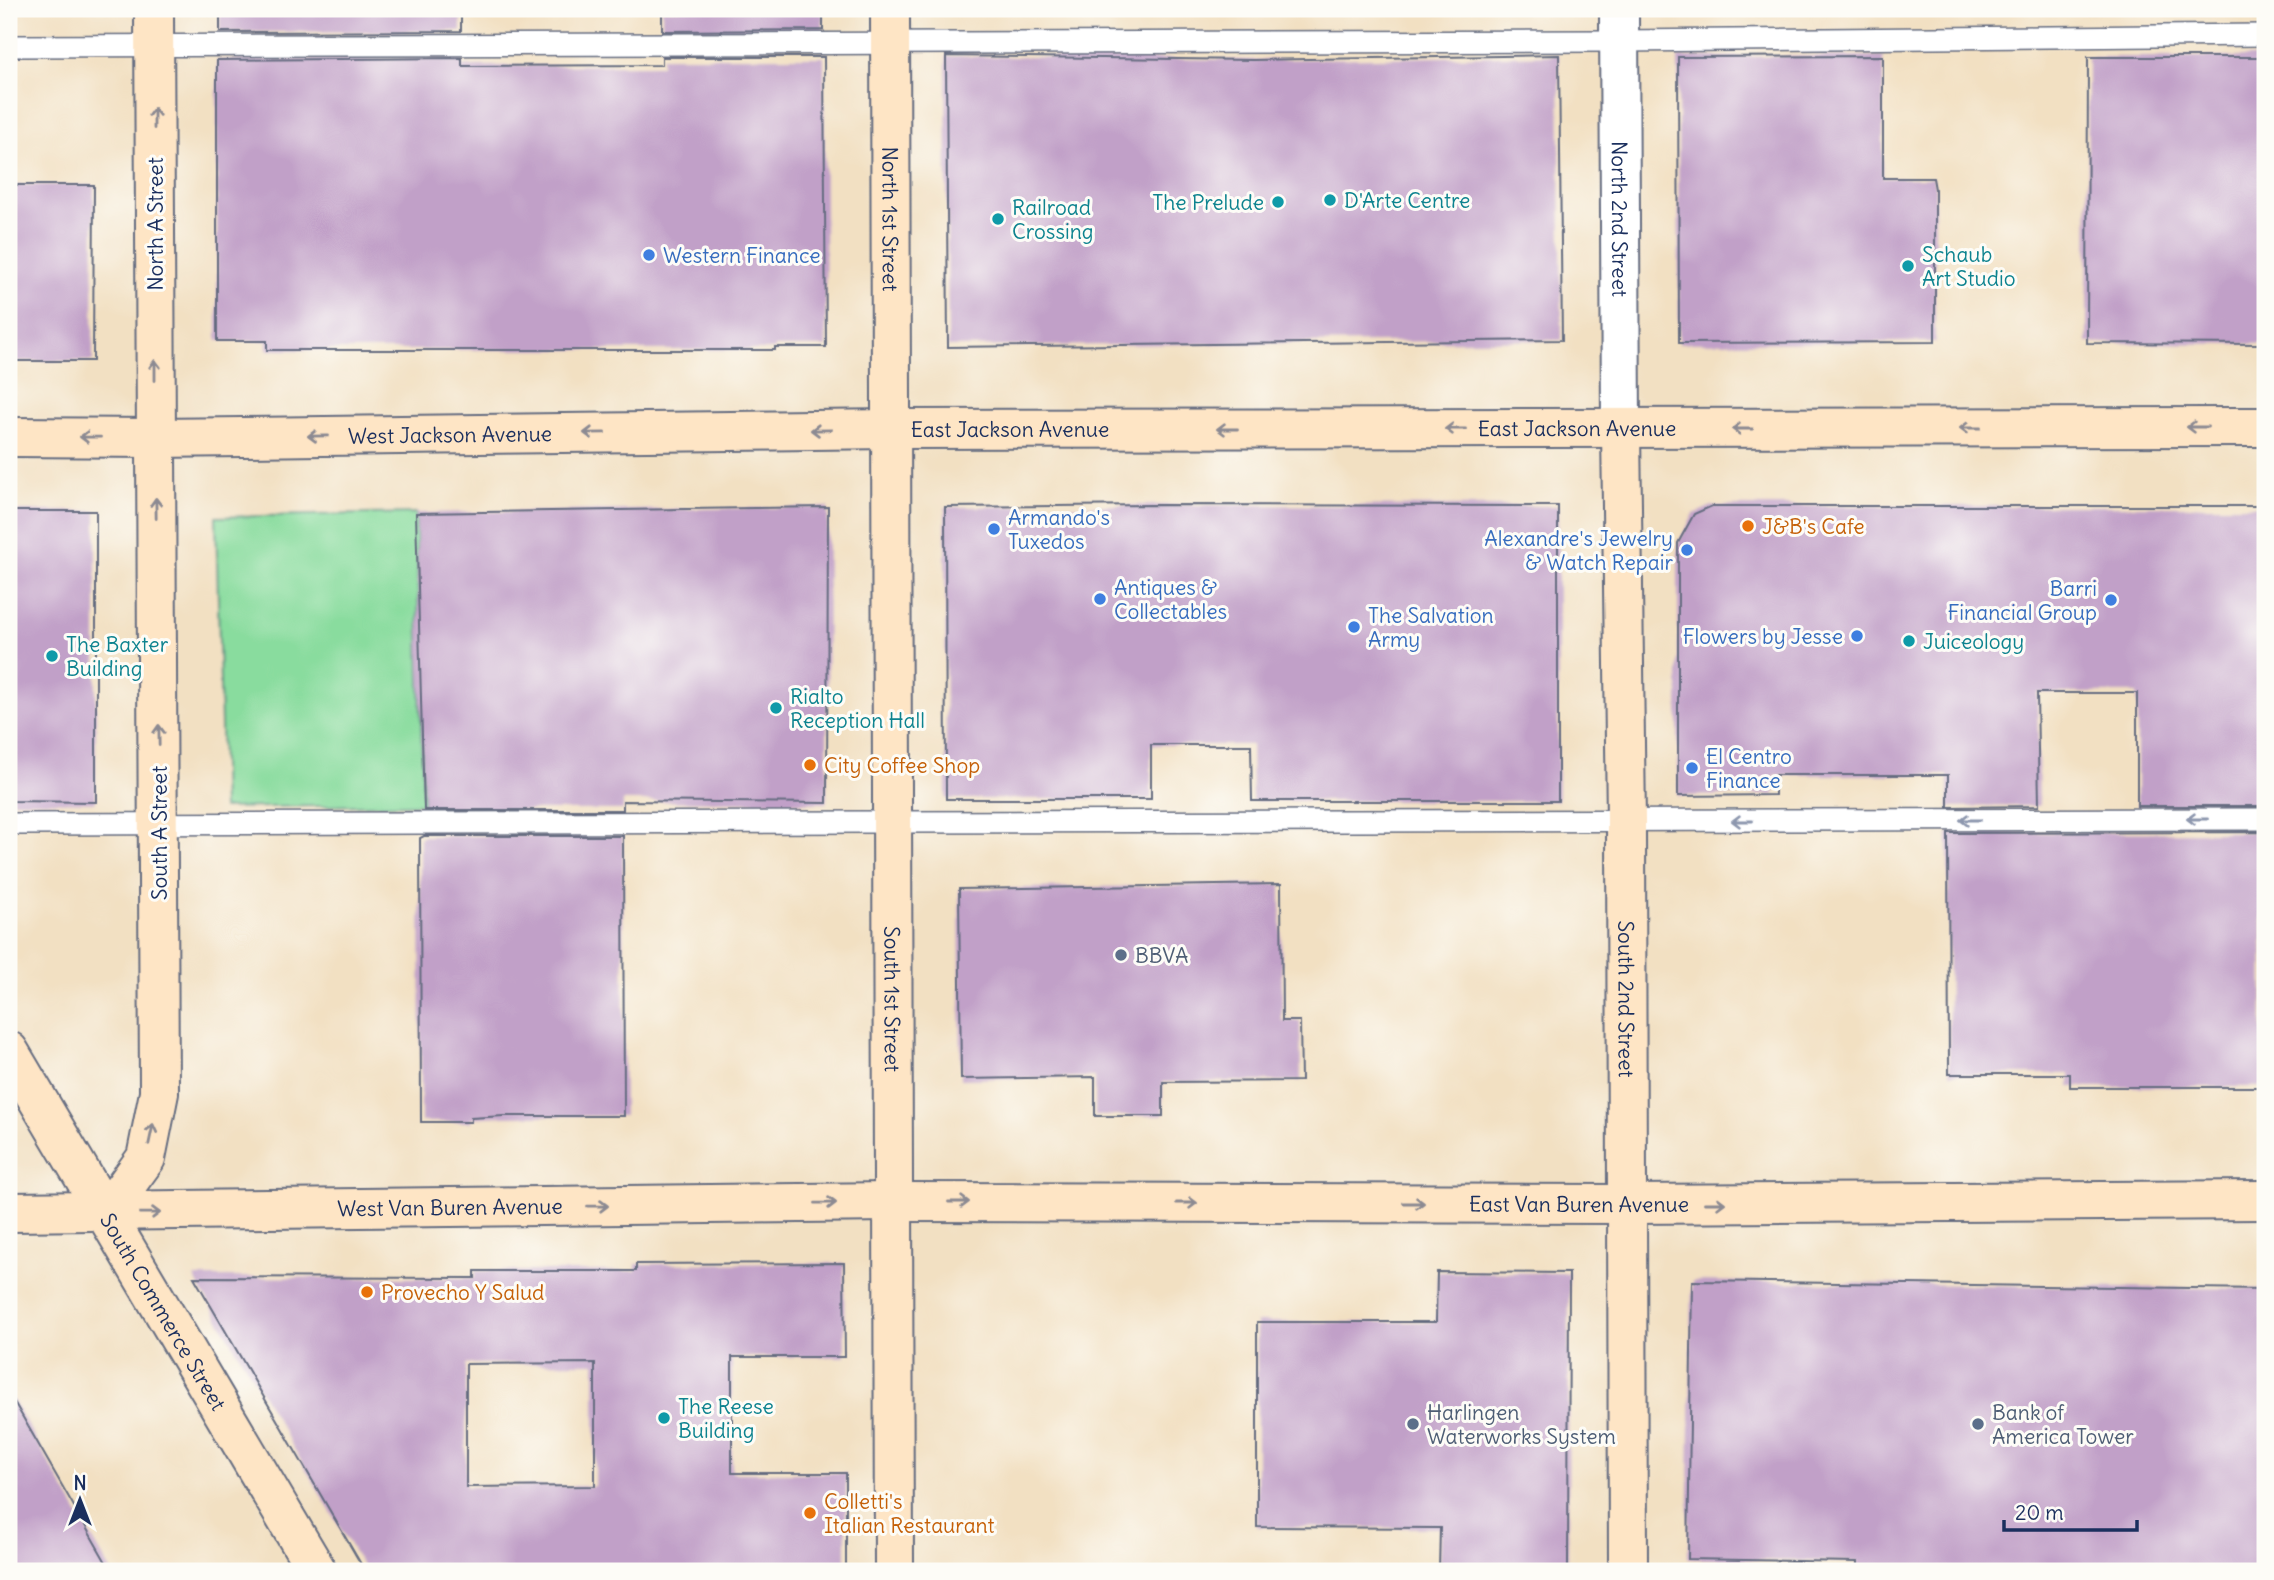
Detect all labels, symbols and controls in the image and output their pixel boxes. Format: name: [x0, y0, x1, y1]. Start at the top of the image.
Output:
one-way arrow: [147, 107, 161, 130]
street label: North 2nd Street: [1606, 141, 1634, 297]
street label: North 1st Street: [877, 146, 904, 292]
street label: North A Street: [142, 157, 169, 291]
place label: D'Arte Centre: [1344, 187, 1470, 214]
place label: The Prelude: [1152, 189, 1264, 216]
marker: D'Arte Centre: [1322, 192, 1338, 208]
place label: Railroad Crossing: [1012, 194, 1094, 245]
marker: The Prelude: [1270, 194, 1286, 210]
marker: Railroad Crossing: [990, 211, 1006, 227]
place label: Schaub Art Studio: [1922, 241, 2016, 292]
place label: Western Finance: [663, 242, 821, 269]
marker: Western Finance: [641, 247, 657, 263]
marker: Schaub Art Studio: [1900, 258, 1916, 274]
one-way arrow: [148, 359, 162, 382]
street label: East Jackson Avenue: [1478, 414, 1676, 442]
street label: East Jackson Avenue: [911, 415, 1109, 442]
street label: West Jackson Avenue: [348, 420, 552, 449]
one-way arrow: [2186, 420, 2209, 434]
one-way arrow: [1958, 421, 1981, 435]
one-way arrow: [1216, 422, 1239, 436]
one-way arrow: [1443, 422, 1466, 436]
one-way arrow: [1731, 422, 1754, 436]
one-way arrow: [810, 423, 833, 436]
one-way arrow: [583, 426, 606, 439]
one-way arrow: [306, 429, 329, 443]
one-way arrow: [79, 431, 102, 444]
one-way arrow: [149, 497, 163, 520]
place label: Armando's Tuxedos: [1008, 504, 1110, 555]
place label: J&B's Cafe: [1762, 513, 1865, 540]
marker: J&B's Cafe: [1740, 518, 1756, 534]
marker: Armando's Tuxedos: [986, 521, 1002, 537]
place label: Alexandre's Jewelry & Watch Repair: [1484, 525, 1673, 576]
marker: Alexandre's Jewelry & Watch Repair: [1679, 542, 1695, 558]
place label: Antiques & Collectables: [1114, 574, 1227, 625]
place label: Barri Financial Group: [1947, 575, 2097, 626]
marker: Antiques & Collectables: [1092, 591, 1108, 607]
marker: Barri Financial Group: [2103, 592, 2119, 608]
place label: The Salvation Army: [1368, 602, 1494, 653]
marker: The Salvation Army: [1346, 619, 1362, 635]
place label: Flowers by Jesse: [1683, 623, 1843, 650]
marker: Flowers by Jesse: [1849, 628, 1865, 644]
place label: Juiceology: [1923, 628, 2024, 655]
place label: The Baxter Building: [66, 631, 169, 682]
marker: Juiceology: [1901, 633, 1917, 649]
marker: The Baxter Building: [44, 648, 60, 664]
place label: Rialto Reception Hall: [790, 683, 925, 734]
marker: Rialto Reception Hall: [768, 700, 784, 716]
one-way arrow: [152, 724, 166, 747]
place label: El Centro Finance: [1706, 743, 1792, 794]
place label: City Coffee Shop: [824, 752, 980, 779]
marker: City Coffee Shop: [802, 757, 818, 773]
marker: El Centro Finance: [1684, 760, 1700, 776]
street label: South A Street: [146, 766, 173, 900]
one-way arrow: [2186, 812, 2209, 826]
one-way arrow: [1958, 813, 1981, 827]
one-way arrow: [1731, 814, 1754, 828]
street label: South 2nd Street: [1613, 920, 1640, 1078]
street label: South 1st Street: [879, 926, 906, 1072]
place label: BBVA: [1135, 942, 1188, 969]
marker: BBVA: [1113, 947, 1129, 963]
one-way arrow: [144, 1123, 158, 1146]
street label: East Van Buren Avenue: [1469, 1190, 1689, 1218]
street label: West Van Buren Avenue: [337, 1192, 563, 1222]
one-way arrow: [948, 1195, 971, 1209]
one-way arrow: [814, 1196, 837, 1210]
one-way arrow: [1175, 1196, 1198, 1210]
one-way arrow: [1403, 1196, 1426, 1210]
one-way arrow: [1704, 1196, 1727, 1210]
one-way arrow: [587, 1200, 610, 1213]
one-way arrow: [139, 1206, 162, 1219]
street label: South Commerce Street: [95, 1208, 232, 1415]
place label: Provecho Y Salud: [381, 1279, 544, 1306]
marker: Provecho Y Salud: [359, 1284, 375, 1300]
place label: The Reese Building: [678, 1393, 774, 1444]
place label: Harlingen Waterworks System: [1427, 1399, 1616, 1450]
place label: Bank of America Tower: [1992, 1399, 2134, 1450]
marker: The Reese Building: [656, 1410, 672, 1426]
marker: Harlingen Waterworks System: [1405, 1416, 1421, 1432]
marker: Bank of America Tower: [1970, 1416, 1986, 1432]
north arrow: [46, 1464, 116, 1534]
text: N: [73, 1471, 87, 1495]
place label: Colletti's Italian Restaurant: [824, 1488, 995, 1539]
scale bar: [2004, 1489, 2138, 1533]
text: 20 m: [2015, 1499, 2064, 1526]
marker: Colletti's Italian Restaurant: [802, 1505, 818, 1521]

